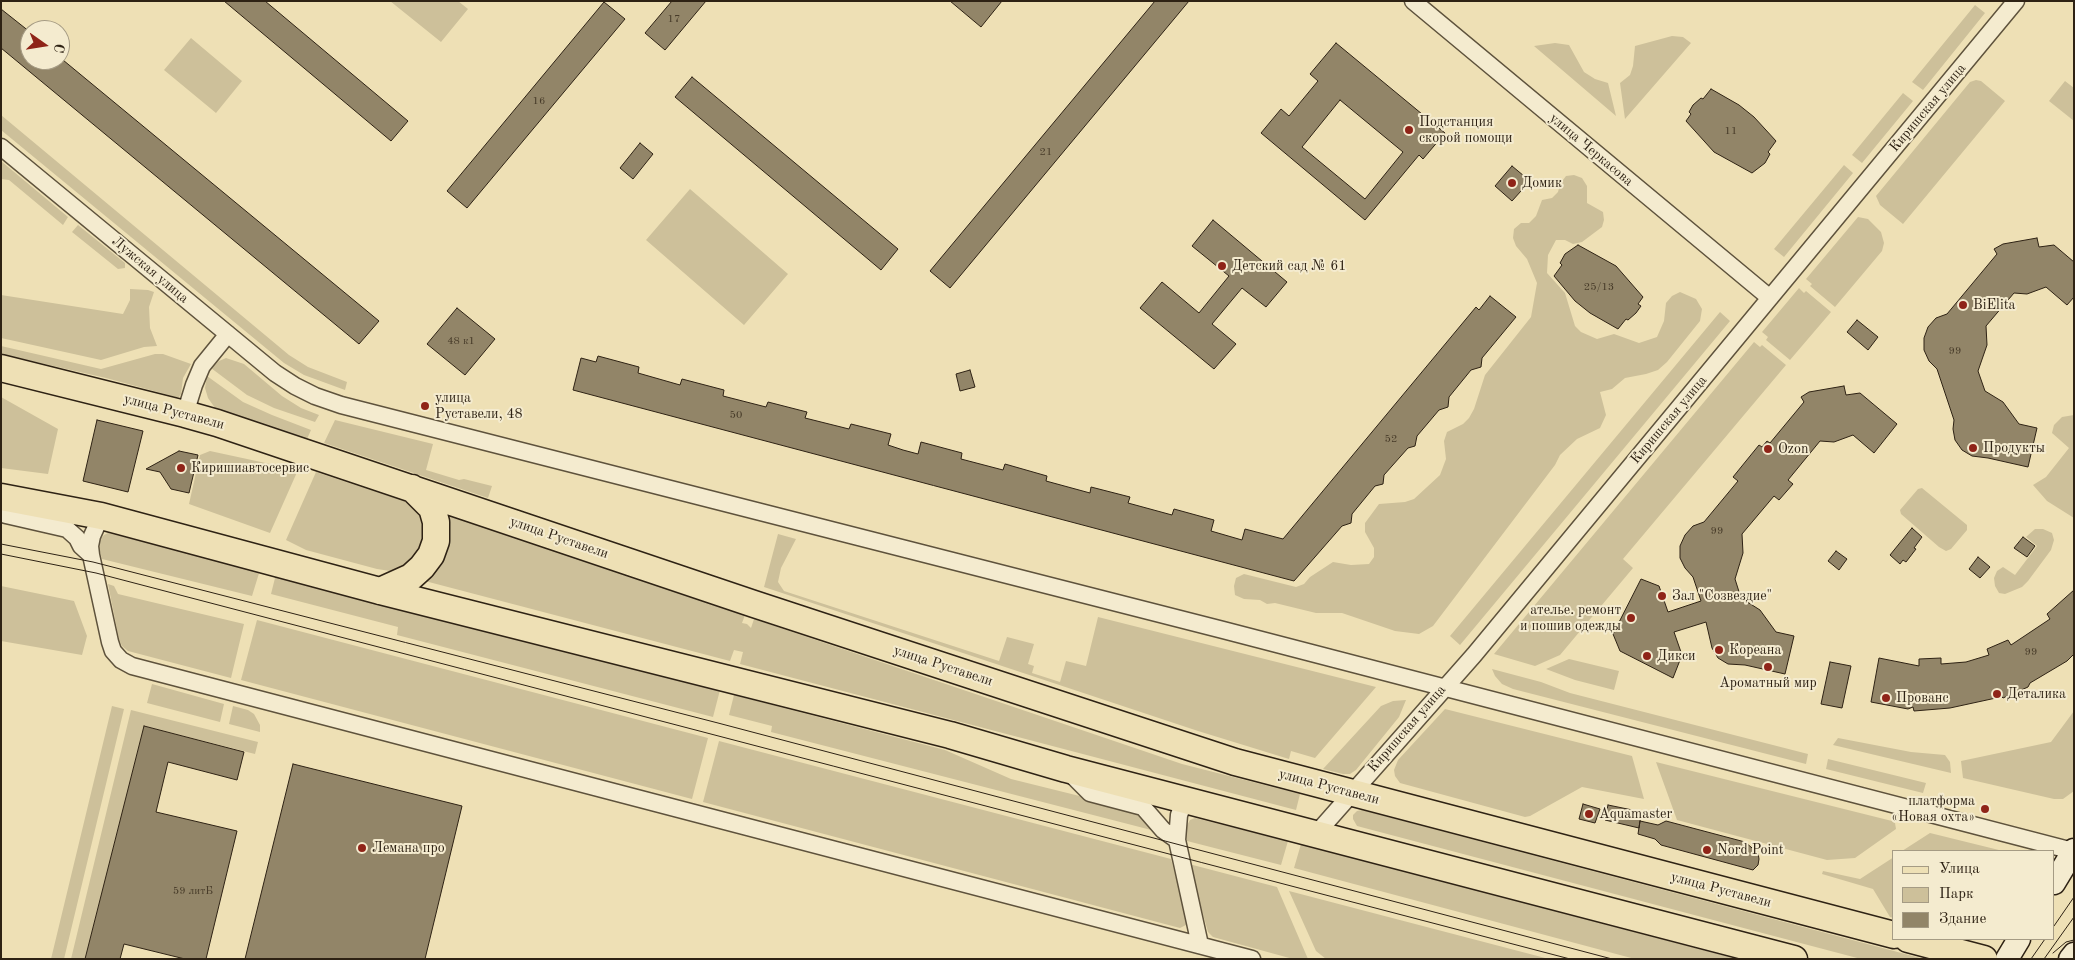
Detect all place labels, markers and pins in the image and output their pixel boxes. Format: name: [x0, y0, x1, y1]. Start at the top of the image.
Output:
place label: Подстанция скорой помощи: [1419, 114, 1513, 146]
marker: Подстанция скорой помощи: [1403, 124, 1415, 136]
place label: Домик: [1522, 175, 1562, 191]
marker: Домик: [1506, 177, 1518, 189]
place label: Детский сад № 61: [1232, 258, 1346, 274]
marker: Детский сад № 61: [1216, 260, 1228, 272]
place label: BiElita: [1973, 297, 2015, 313]
marker: BiElita: [1957, 299, 1969, 311]
place label: улица Руставели, 48: [435, 390, 523, 422]
marker: улица Руставели, 48: [419, 400, 431, 412]
place label: Продукты: [1983, 440, 2045, 456]
place label: Ozon: [1778, 441, 1808, 457]
marker: Продукты: [1967, 442, 1979, 454]
marker: Ozon: [1762, 443, 1774, 455]
place label: Киришиавтосервис: [191, 460, 309, 476]
marker: Киришиавтосервис: [175, 462, 187, 474]
place label: Зал "Созвездие": [1672, 588, 1772, 604]
marker: Зал "Созвездие": [1656, 590, 1668, 602]
place label: ателье. ремонт и пошив одежды: [1520, 602, 1621, 634]
marker: ателье. ремонт и пошив одежды: [1625, 612, 1637, 624]
place label: Кореана: [1729, 642, 1781, 658]
marker: Кореана: [1713, 644, 1725, 656]
place label: Дикси: [1657, 648, 1696, 664]
marker: Дикси: [1641, 650, 1653, 662]
marker: Ароматный мир: [1762, 661, 1774, 673]
place label: Ароматный мир: [1719, 675, 1817, 691]
place label: Деталика: [2007, 686, 2066, 702]
marker: Деталика: [1991, 688, 2003, 700]
place label: Прованс: [1896, 690, 1949, 706]
marker: Прованс: [1880, 692, 1892, 704]
place label: платформа «Новая охта»: [1891, 793, 1975, 826]
marker: платформа «Новая охта»: [1979, 803, 1991, 815]
place label: Aquamaster: [1599, 806, 1672, 822]
marker: Aquamaster: [1583, 808, 1595, 820]
place label: Лемана про: [372, 840, 445, 856]
marker: Лемана про: [356, 842, 368, 854]
place label: Nord Point: [1717, 842, 1784, 858]
marker: Nord Point: [1701, 844, 1713, 856]

